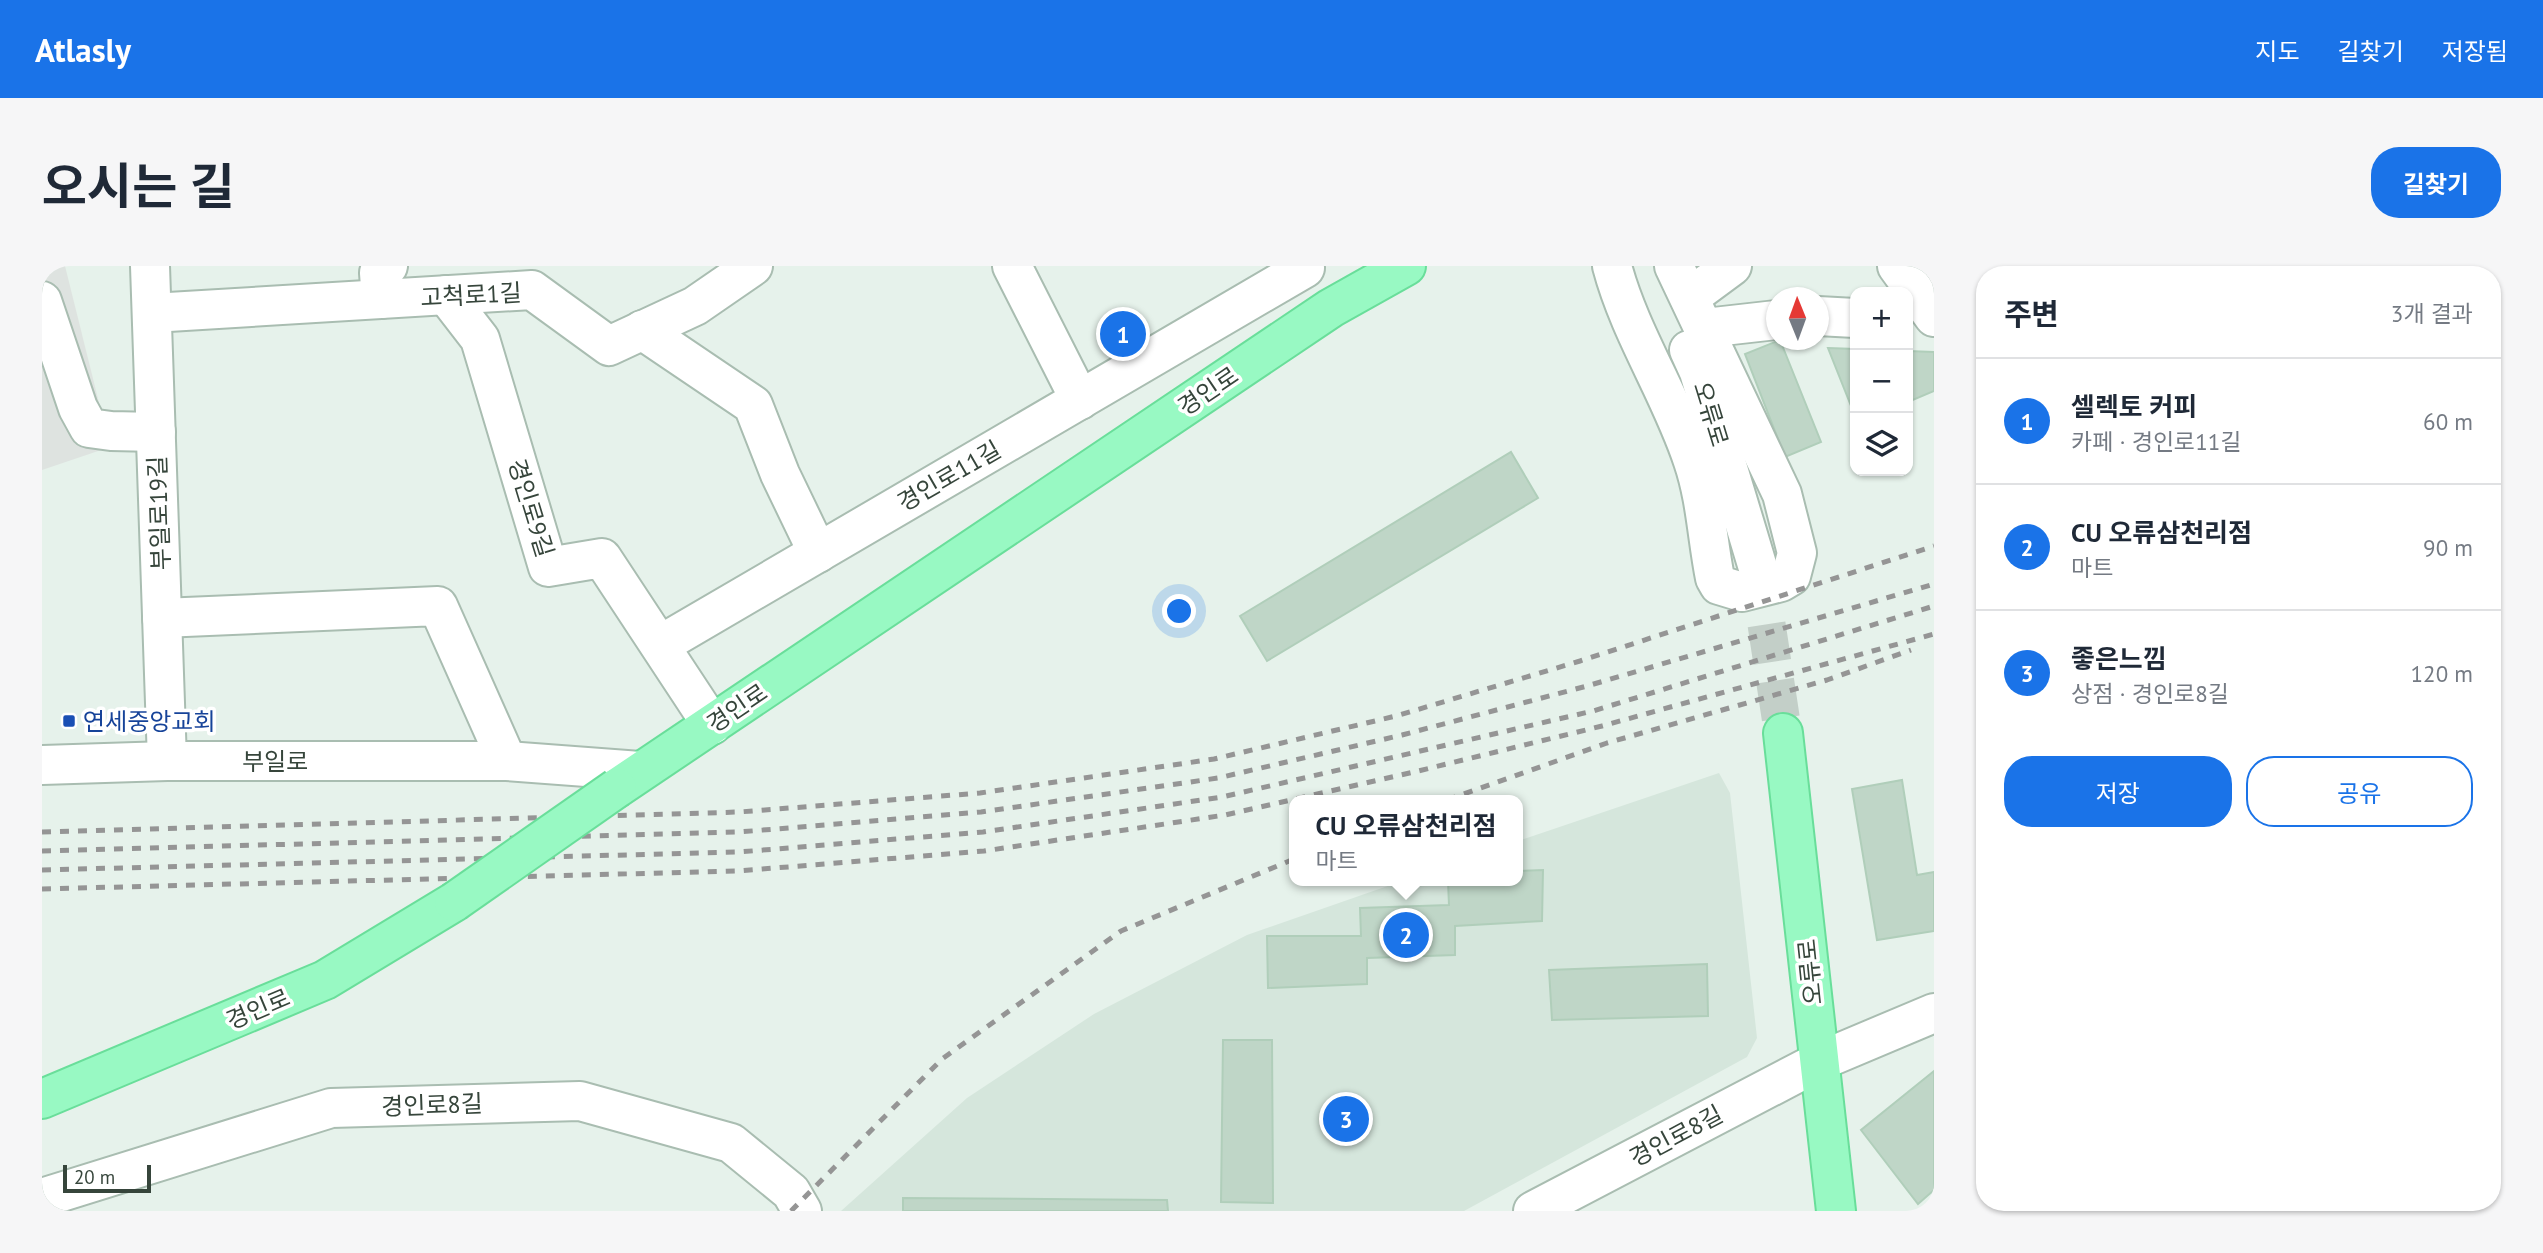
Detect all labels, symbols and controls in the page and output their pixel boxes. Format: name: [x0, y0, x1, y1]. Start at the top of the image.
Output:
text: Atlasly: [35, 28, 131, 71]
text: 지도: [2255, 36, 2300, 67]
text: 길찾기: [2338, 36, 2404, 67]
text: 저장됨: [2442, 36, 2508, 67]
button: 길찾기: [2371, 147, 2501, 218]
text: 오시는 길: [42, 154, 235, 218]
street label: 고척로1길: [420, 277, 522, 313]
north arrow: [1766, 287, 1829, 350]
map controls: [1850, 287, 1913, 476]
button: +: [1850, 287, 1913, 350]
text: 주변: [2004, 294, 2059, 333]
text: 3개 결과: [2391, 299, 2473, 328]
pin: 1: [1100, 308, 1146, 360]
button: −: [1850, 350, 1913, 413]
street label: 경인로: [1172, 360, 1244, 422]
street label: 오류로: [1686, 378, 1736, 450]
text: 셀렉토 커피: [2071, 390, 2197, 423]
text: 1: [2020, 407, 2034, 436]
text: 60 m: [2423, 407, 2473, 436]
button: layers: [1850, 413, 1913, 476]
text: 카페 · 경인로11길: [2071, 427, 2241, 456]
street label: 경인로11길: [892, 434, 1006, 518]
street label: 부일로19길: [142, 455, 176, 571]
street label: 경인로9길: [501, 455, 561, 561]
text: CU 오류삼천리점: [2071, 516, 2252, 549]
text: 2: [2020, 533, 2034, 562]
text: 90 m: [2423, 533, 2473, 562]
text: 마트: [2071, 553, 2113, 582]
your location: [1162, 594, 1196, 628]
text: 좋은느낌: [2071, 642, 2167, 675]
text: 3: [2020, 659, 2034, 688]
text: 120 m: [2411, 659, 2473, 688]
street label: 경인로: [701, 677, 773, 739]
text: 상점 · 경인로8길: [2071, 679, 2229, 708]
place label: 연세중앙교회: [83, 706, 215, 737]
marker: 연세중앙교회: [61, 713, 77, 729]
street label: 부일로: [242, 746, 308, 777]
button: 저장: [2004, 756, 2232, 827]
button: 공유: [2246, 756, 2473, 827]
popup: [1289, 795, 1523, 886]
text: CU 오류삼천리점: [1316, 809, 1496, 842]
text: 마트: [1316, 846, 1358, 875]
pin: 2: [1383, 909, 1429, 961]
street label: 오류로: [1791, 937, 1829, 1007]
street label: 경인로: [221, 982, 295, 1036]
street label: 경인로8길: [381, 1088, 483, 1122]
pin: 3: [1323, 1093, 1369, 1145]
street label: 경인로8길: [1624, 1099, 1728, 1173]
scale bar: [63, 1162, 150, 1194]
text: 20 m: [74, 1165, 115, 1189]

